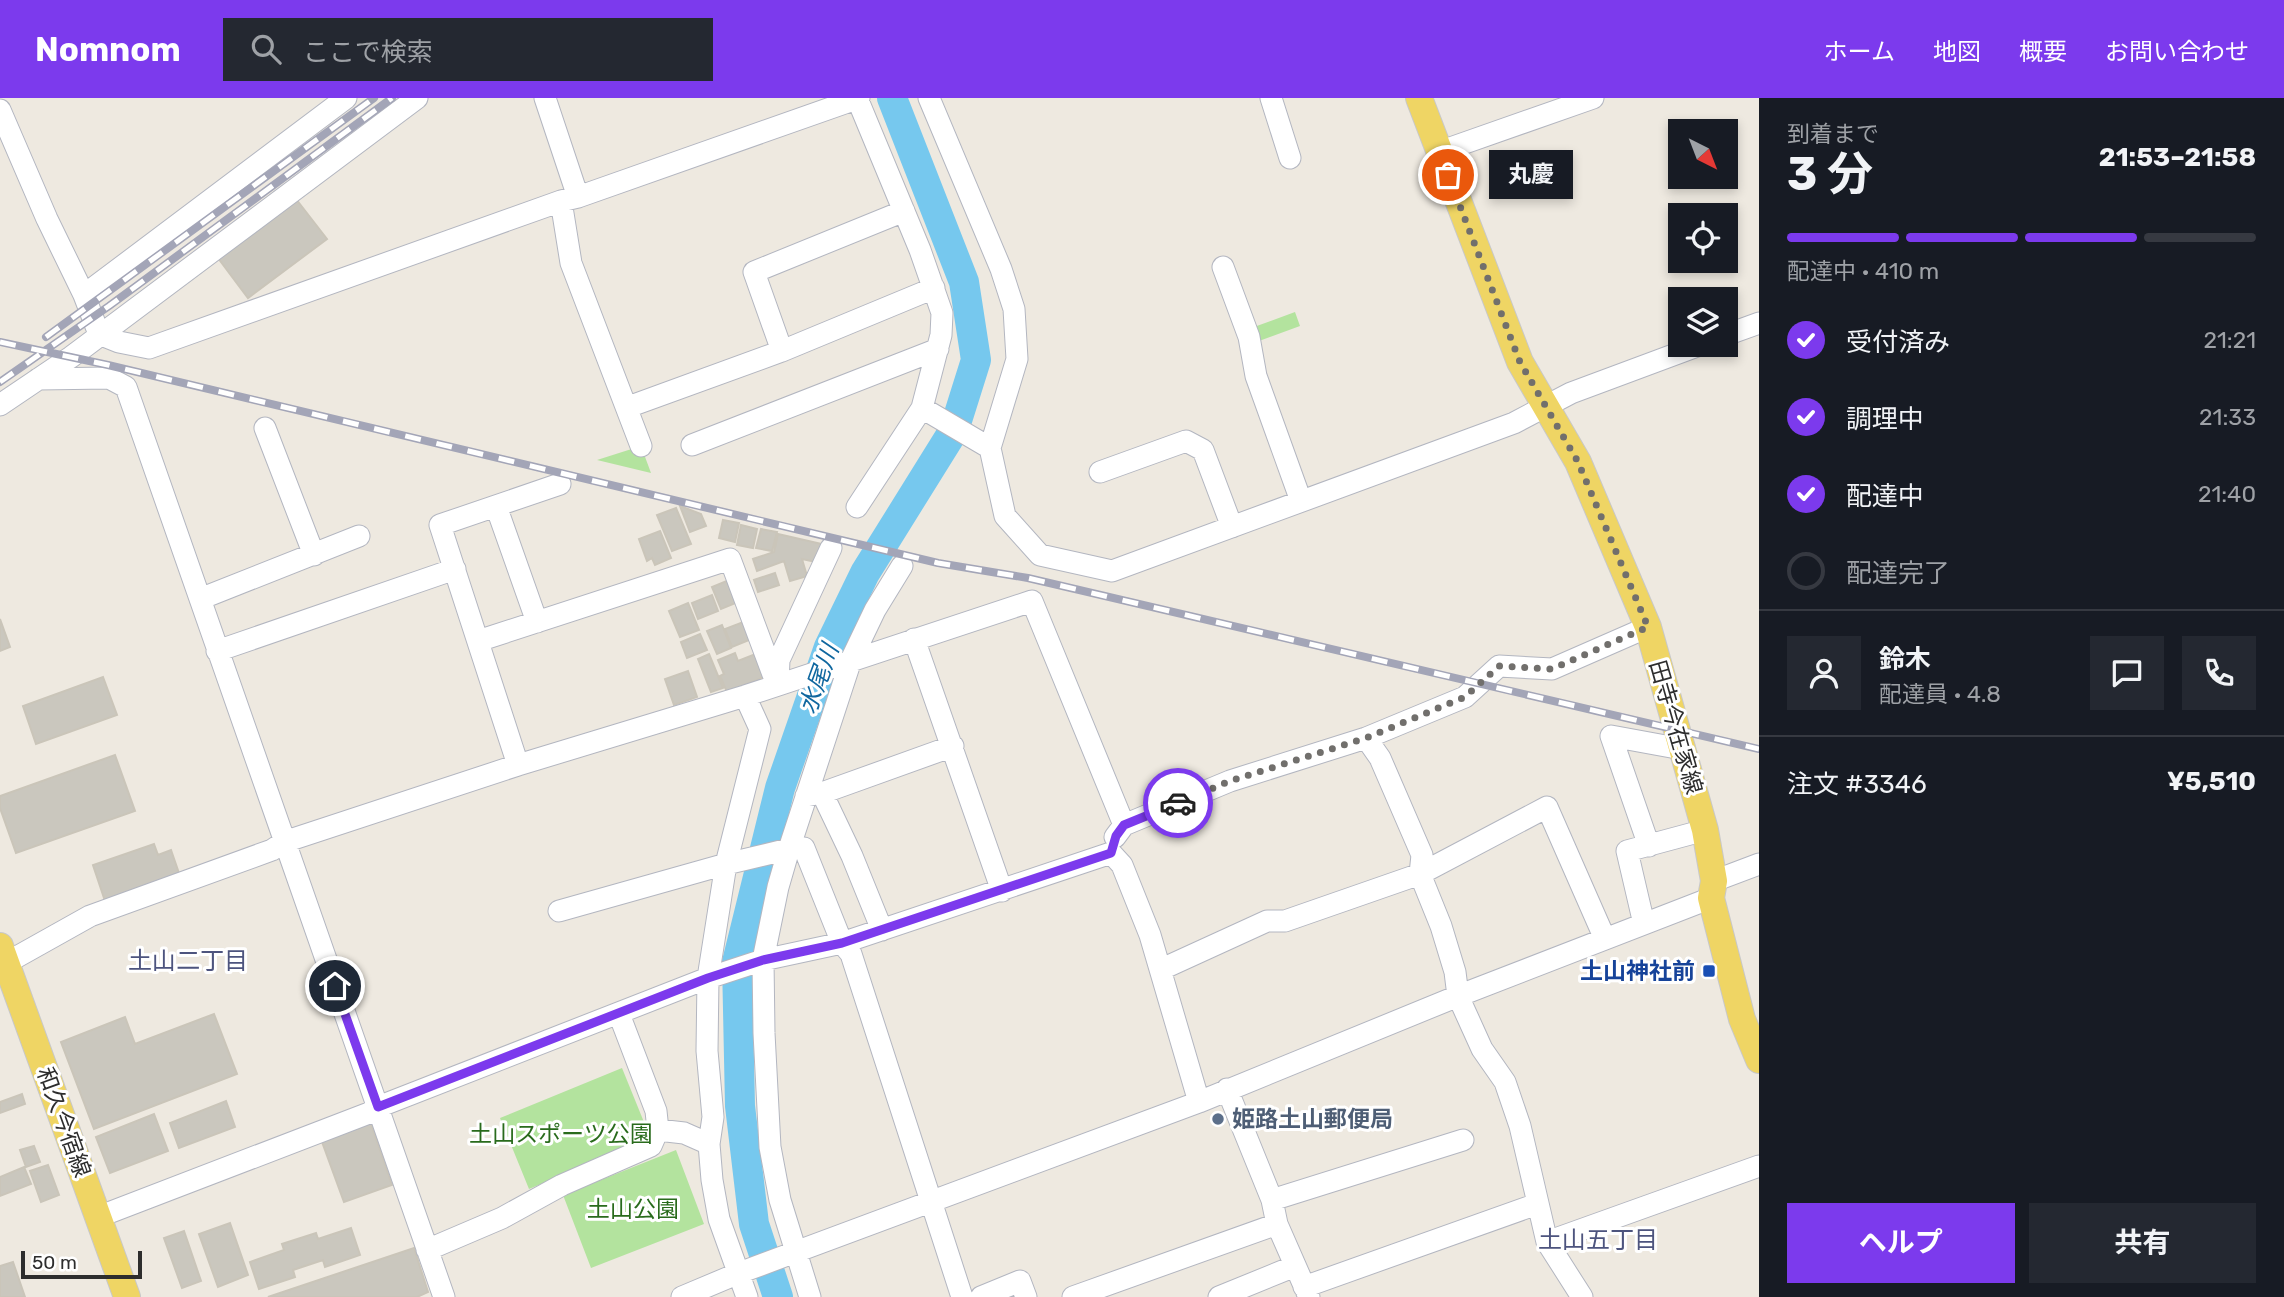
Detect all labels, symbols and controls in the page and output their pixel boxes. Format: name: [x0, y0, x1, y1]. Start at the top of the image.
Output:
search box: [223, 18, 713, 81]
text: Nomnom: [35, 30, 181, 69]
icon: search: [247, 30, 285, 68]
text: ここで検索: [303, 37, 433, 68]
text: ホーム: [1824, 38, 1895, 66]
text: 地図: [1933, 38, 1981, 66]
text: 概要: [2019, 38, 2067, 66]
text: お問い合わせ: [2105, 38, 2249, 66]
north arrow: [1668, 119, 1738, 189]
map controls: [1668, 119, 1738, 357]
text: 到着まで: [1787, 120, 1879, 148]
text: 21:53–21:58: [2099, 142, 2256, 173]
pin: [1418, 145, 1478, 205]
text: 3 分: [1787, 147, 1873, 202]
callout: 丸慶: [1490, 150, 1574, 200]
icon: bag: [1429, 156, 1467, 194]
text: 丸慶: [1508, 160, 1554, 188]
button: locate: [1668, 203, 1738, 273]
text: 配達中 · 410 m: [1787, 257, 1939, 285]
button: layers: [1668, 287, 1738, 357]
icon: check: [1787, 321, 1825, 359]
text: 21:21: [2203, 326, 2256, 354]
text: 受付済み: [1846, 327, 1950, 358]
icon: check: [1787, 398, 1825, 436]
text: 21:33: [2199, 403, 2256, 431]
text: 調理中: [1846, 404, 1924, 435]
icon: check: [1787, 475, 1825, 513]
text: 21:40: [2198, 480, 2256, 508]
text: 配達中: [1846, 481, 1924, 512]
text: 配達完了: [1846, 558, 1950, 589]
button: person: [1787, 636, 1861, 710]
button: chat: [2090, 636, 2164, 710]
button: phone: [2182, 636, 2256, 710]
water label: 水尾川: [794, 638, 845, 718]
text: 鈴木: [1879, 644, 1931, 675]
street label: 田寺今在家線: [1644, 657, 1708, 797]
text: 配達員 · 4.8: [1879, 680, 2001, 708]
text: ¥5,510: [2167, 766, 2256, 797]
courier: [1143, 768, 1213, 838]
text: 注文 #3346: [1787, 769, 1927, 800]
icon: car: [1159, 784, 1197, 822]
district label: 土山二丁目: [128, 947, 248, 975]
pin: [305, 956, 365, 1016]
place label: 土山神社前: [1580, 957, 1695, 985]
marker: 土山神社前: [1701, 963, 1717, 979]
icon: home: [316, 967, 354, 1005]
street label: 和久今宿線: [31, 1063, 97, 1181]
place label: 姫路土山郵便局: [1232, 1105, 1393, 1133]
marker: 姫路土山郵便局: [1210, 1111, 1226, 1127]
park label: 土山スポーツ公園: [469, 1120, 653, 1148]
park label: 土山公園: [587, 1195, 679, 1223]
button: ヘルプ: [1787, 1203, 2015, 1283]
button: 共有: [2029, 1203, 2256, 1283]
district label: 土山五丁目: [1538, 1226, 1658, 1254]
scale bar: [21, 1248, 142, 1280]
text: 50 m: [32, 1251, 77, 1274]

